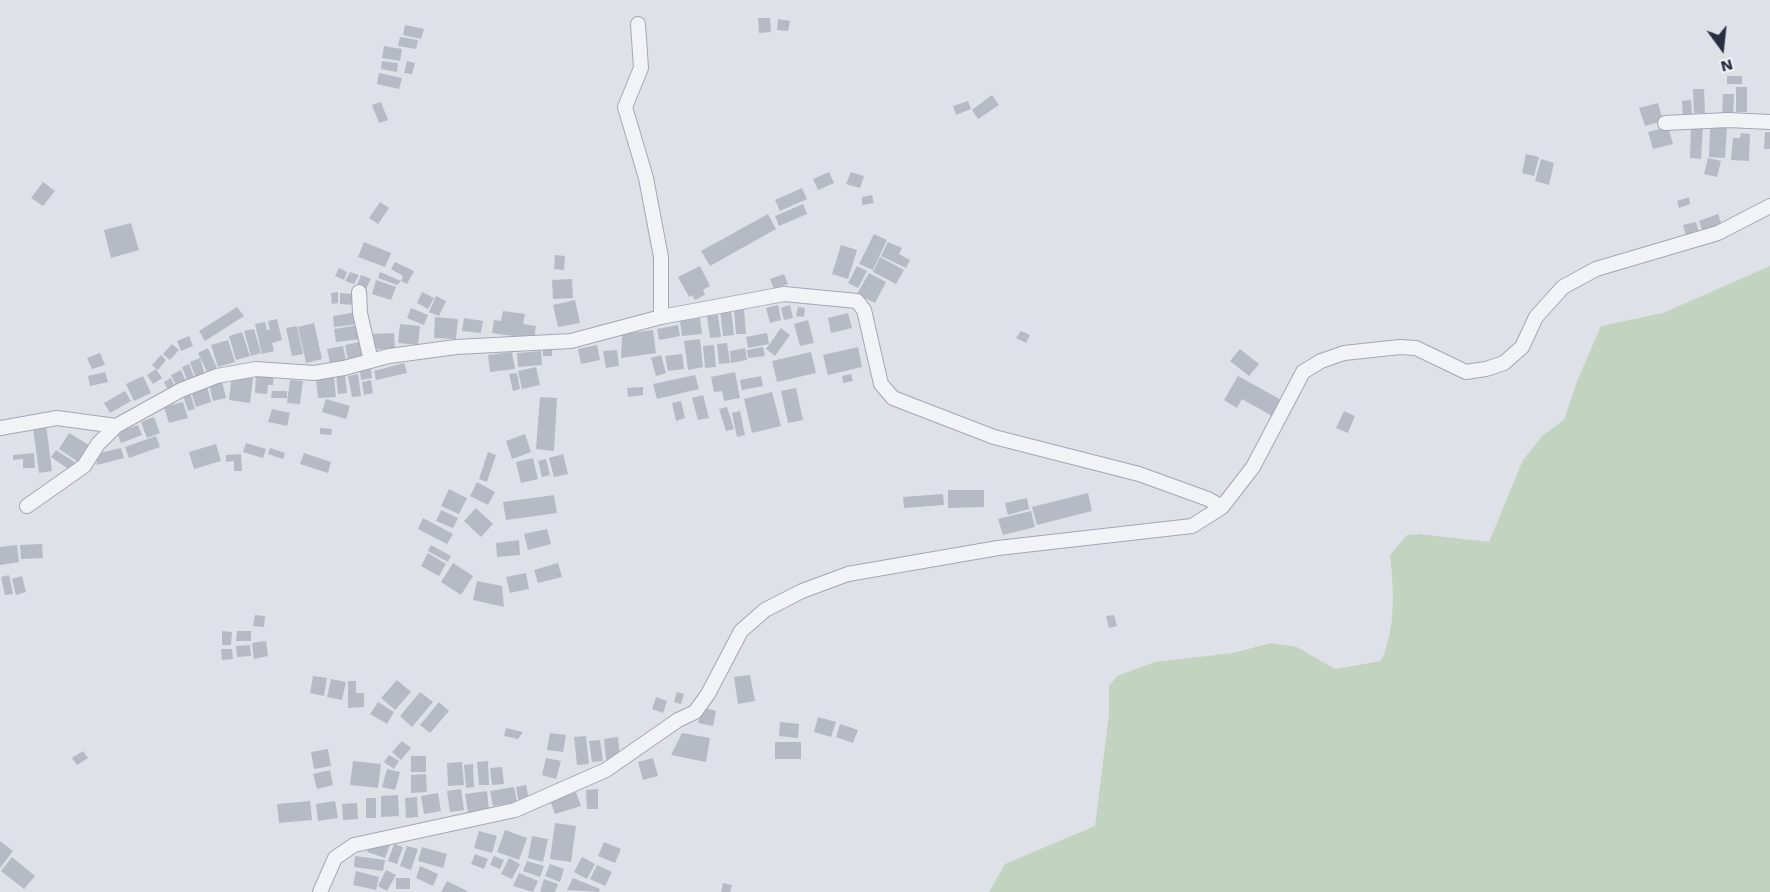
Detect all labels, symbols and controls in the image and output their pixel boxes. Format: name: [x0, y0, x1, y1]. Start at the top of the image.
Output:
north arrow: [1692, 18, 1752, 78]
text: N: [1719, 55, 1735, 77]

